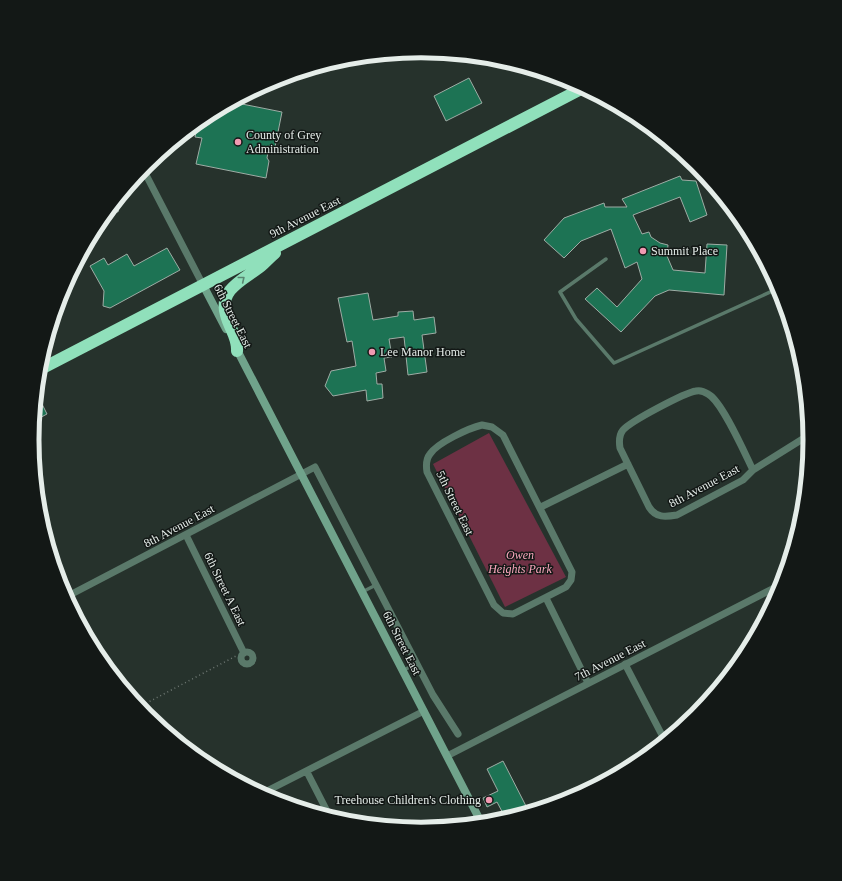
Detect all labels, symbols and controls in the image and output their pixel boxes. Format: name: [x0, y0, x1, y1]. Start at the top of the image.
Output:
place label: County of Grey Administration: [246, 128, 321, 156]
marker: County of Grey Administration: [233, 137, 243, 147]
street label: 9th Avenue East: [267, 193, 343, 241]
place label: Summit Place: [651, 244, 718, 258]
marker: Summit Place: [638, 246, 648, 256]
one-way arrow: [238, 276, 245, 283]
street label: 6th Street East: [211, 282, 255, 351]
place label: Lee Manor Home: [380, 345, 465, 359]
marker: Lee Manor Home: [367, 347, 377, 357]
street label: 8th Avenue East: [666, 461, 742, 510]
street label: 5th Street East: [433, 468, 477, 538]
street label: 8th Avenue East: [141, 501, 217, 550]
park label: Owen Heights Park: [487, 548, 553, 576]
street label: 6th Street A East: [201, 550, 249, 629]
street label: 6th Street East: [380, 609, 424, 678]
street label: 7th Avenue East: [572, 636, 648, 684]
place label: Treehouse Children's Clothing: [335, 793, 481, 807]
marker: Treehouse Children's Clothing: [484, 795, 494, 805]

